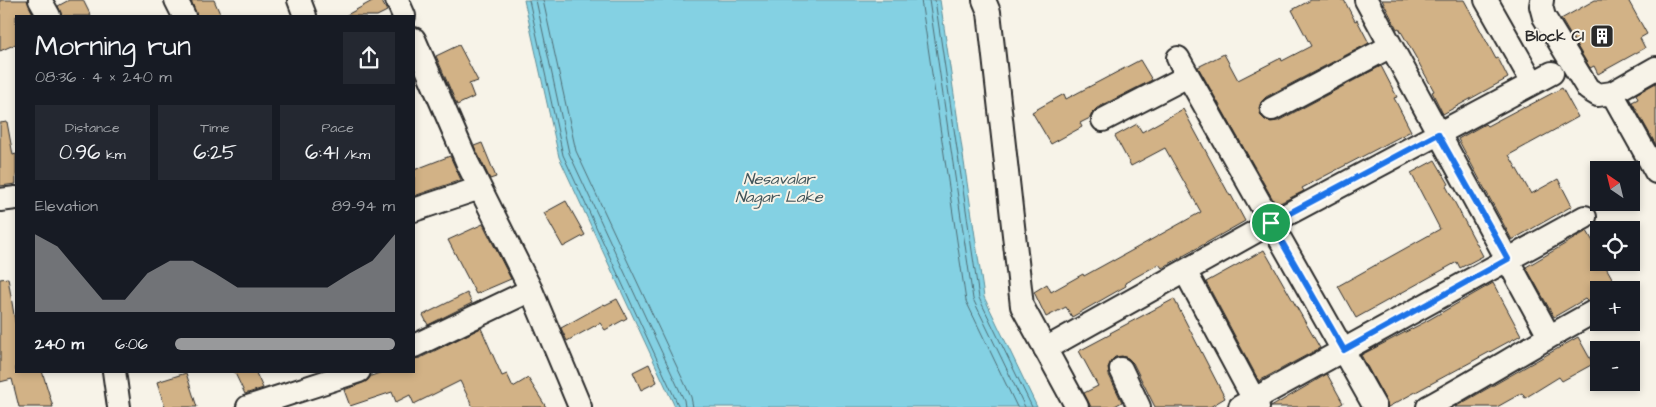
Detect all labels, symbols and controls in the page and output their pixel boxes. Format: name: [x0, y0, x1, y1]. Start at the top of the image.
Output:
building icon: Block C1: [1589, 23, 1615, 49]
place label: Block C1: [1525, 26, 1584, 47]
text: Morning run: [35, 27, 191, 66]
button: share: [343, 32, 395, 84]
text: 08:36 · 4 × 240 m: [35, 66, 172, 88]
text: Distance: [65, 118, 120, 138]
text: Time: [200, 118, 230, 138]
text: Pace: [321, 118, 354, 138]
text: 0.96: [59, 138, 100, 167]
text: 6:25: [193, 138, 237, 167]
text: 6:41: [305, 138, 339, 167]
text: km: [100, 145, 126, 165]
text: /km: [339, 145, 370, 165]
north arrow: [1590, 161, 1640, 211]
map controls: [1590, 161, 1640, 391]
water label: Nesavalar Nagar Lake: [735, 168, 824, 209]
text: Elevation: [35, 195, 98, 217]
text: 89–94 m: [332, 195, 395, 217]
pin: [1250, 202, 1292, 244]
icon: arrive: [1257, 209, 1285, 237]
button: locate: [1590, 221, 1640, 271]
button: +: [1590, 281, 1640, 331]
text: 240 m: [35, 333, 84, 355]
text: 6:06: [115, 333, 148, 355]
button: −: [1590, 341, 1640, 391]

